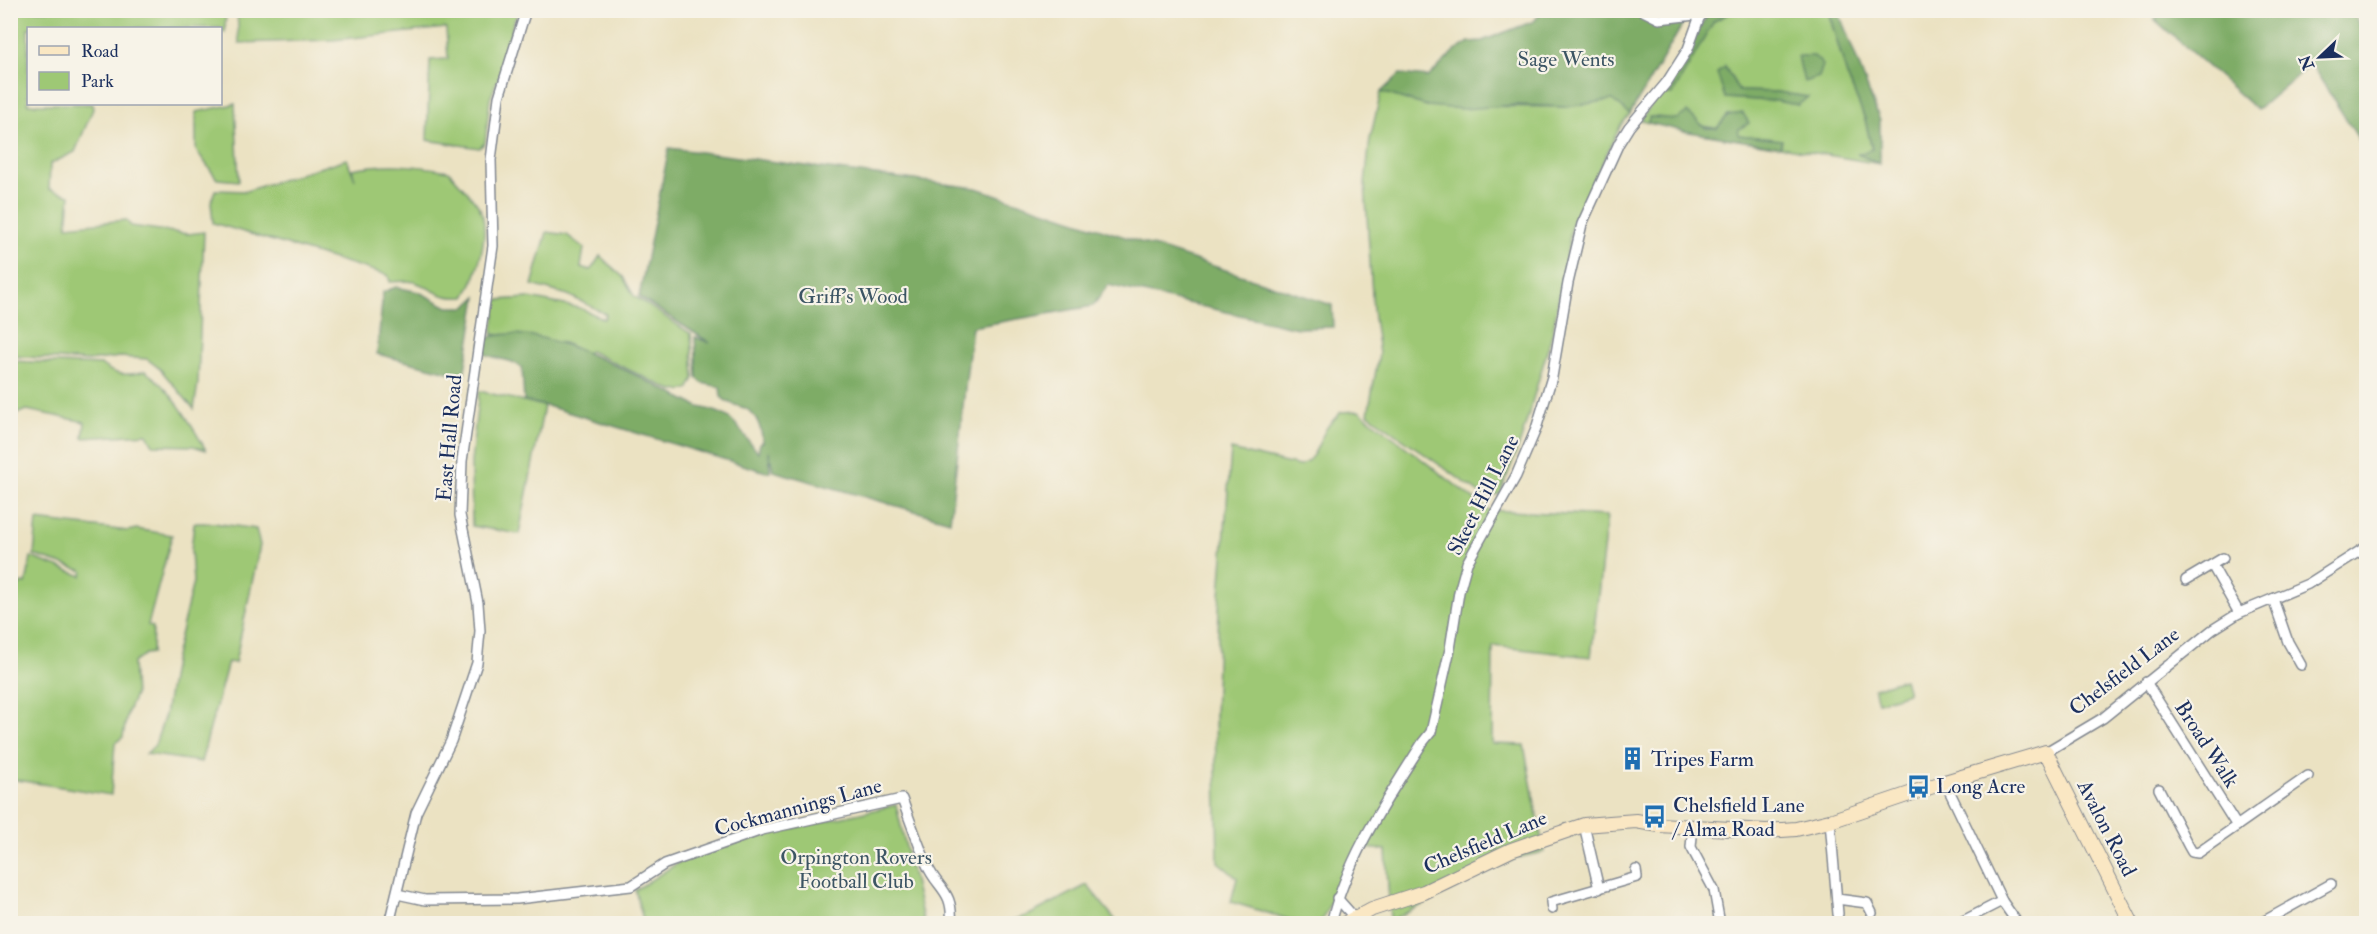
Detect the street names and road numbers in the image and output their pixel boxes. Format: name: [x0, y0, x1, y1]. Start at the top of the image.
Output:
street label: East Hall Road: [431, 373, 469, 503]
street label: Skeet Hill Lane: [1442, 430, 1525, 560]
street label: Chelsfield Lane: [2064, 621, 2185, 722]
street label: Broad Walk: [2168, 696, 2245, 793]
street label: Cockmannings Lane: [711, 772, 885, 843]
street label: Avalon Road: [2070, 774, 2143, 882]
street label: Chelsfield Lane: [1419, 804, 1551, 881]

